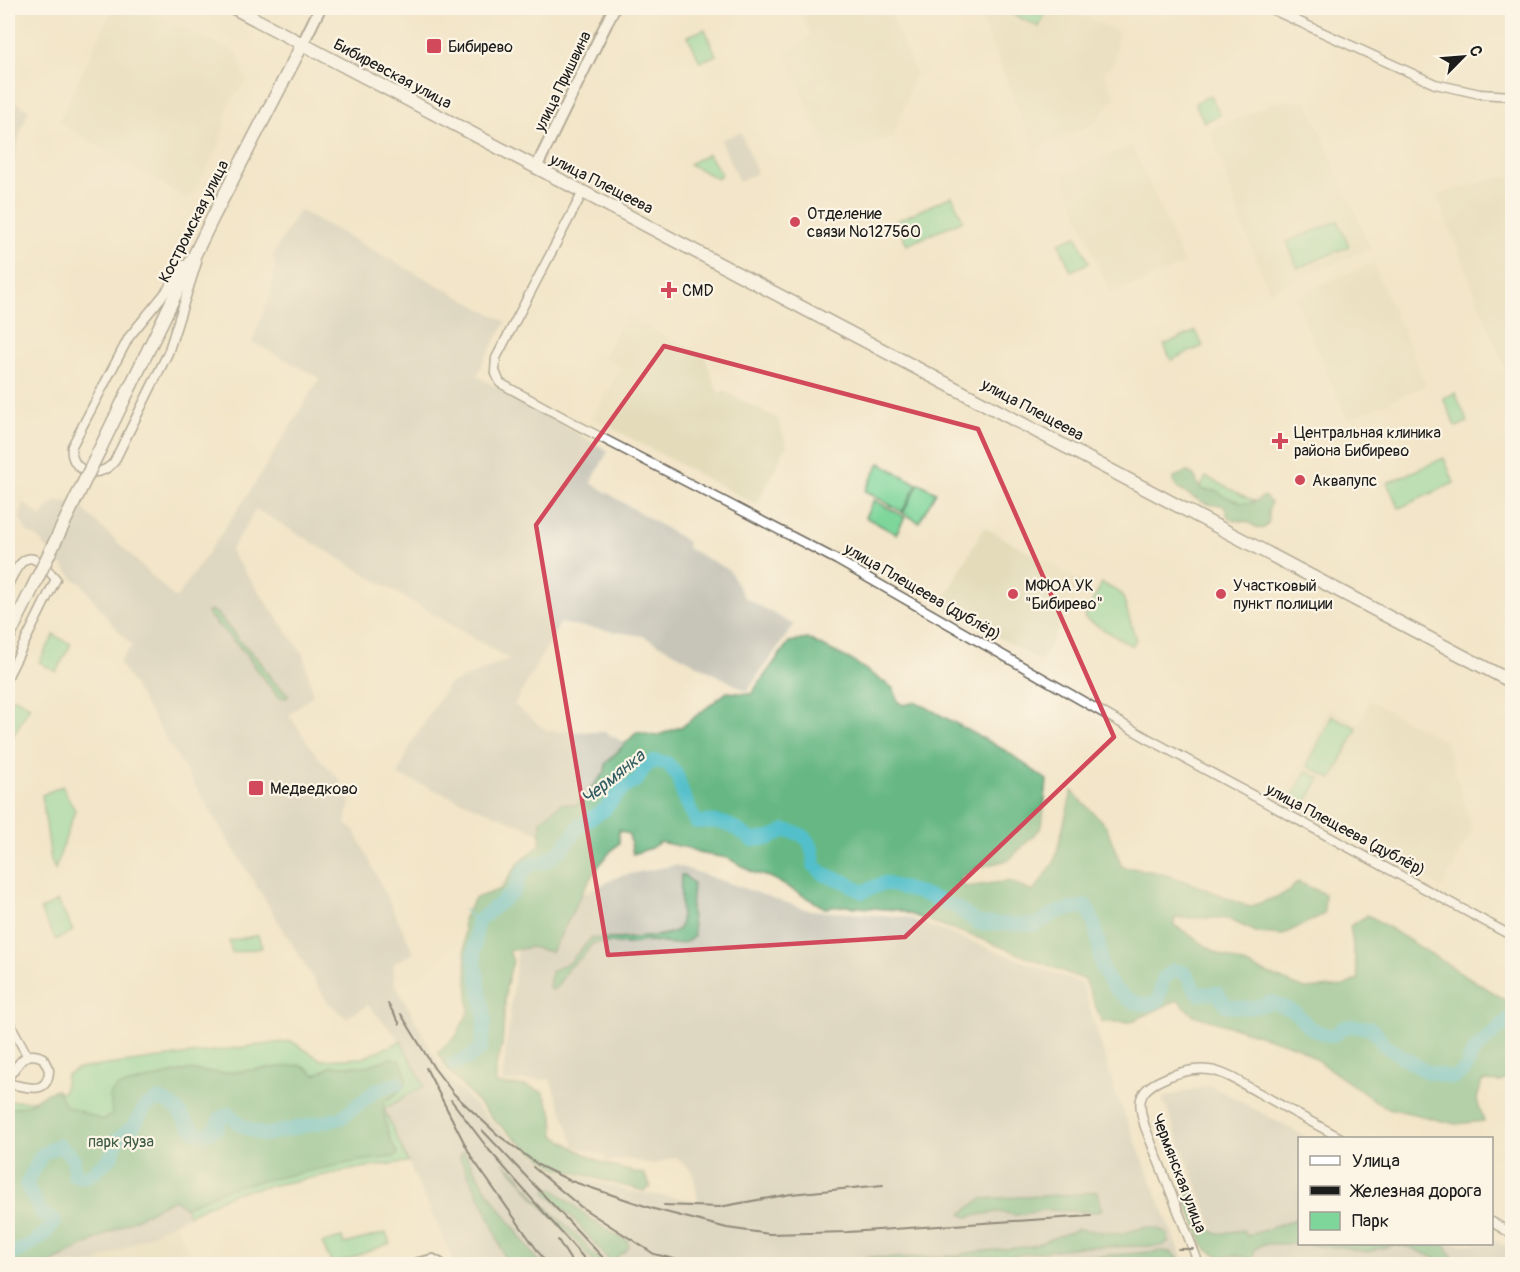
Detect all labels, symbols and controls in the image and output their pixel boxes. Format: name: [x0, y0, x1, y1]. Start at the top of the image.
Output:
north arrow: [1433, 27, 1493, 87]
street label: улица Пришвина: [530, 28, 596, 136]
street label: Бибиревская улица: [330, 34, 455, 113]
marker: Бибирево: [425, 37, 443, 55]
place label: Бибирево: [448, 37, 513, 57]
text: С: [1465, 42, 1487, 60]
street label: улица Плещеева: [546, 149, 657, 219]
street label: Костромская улица: [154, 157, 233, 286]
place label: Отделение связи №127560: [807, 204, 921, 242]
marker: Отделение связи №127560: [788, 215, 802, 229]
marker: CMD: [660, 281, 678, 299]
place label: CMD: [682, 281, 713, 301]
street label: улица Плещеева: [977, 374, 1087, 445]
place label: Центральная клиника района Бибирево: [1294, 423, 1441, 461]
marker: Центральная клиника района Бибирево: [1271, 432, 1289, 450]
place label: Аквапупс: [1312, 471, 1377, 491]
marker: Аквапупс: [1293, 473, 1307, 487]
street label: улица Плещеева (дублёр): [840, 538, 1004, 645]
place label: МФЮА УК "Бибирево": [1025, 576, 1103, 614]
place label: Участковый пункт полиции: [1233, 576, 1332, 614]
marker: МФЮА УК "Бибирево": [1006, 587, 1020, 601]
marker: Участковый пункт полиции: [1214, 587, 1228, 601]
water label: Чермянка: [577, 744, 651, 810]
marker: Медведково: [247, 779, 265, 797]
place label: Медведково: [270, 779, 358, 799]
street label: улица Плещеева (дублёр): [1262, 779, 1429, 880]
street label: Чермянская улица: [1147, 1111, 1211, 1236]
park label: парк Яуза: [88, 1132, 154, 1152]
legend: [1298, 1137, 1493, 1245]
text: Улица: [1352, 1150, 1400, 1173]
text: Железная дорога: [1349, 1180, 1482, 1203]
text: Парк: [1352, 1210, 1389, 1233]

